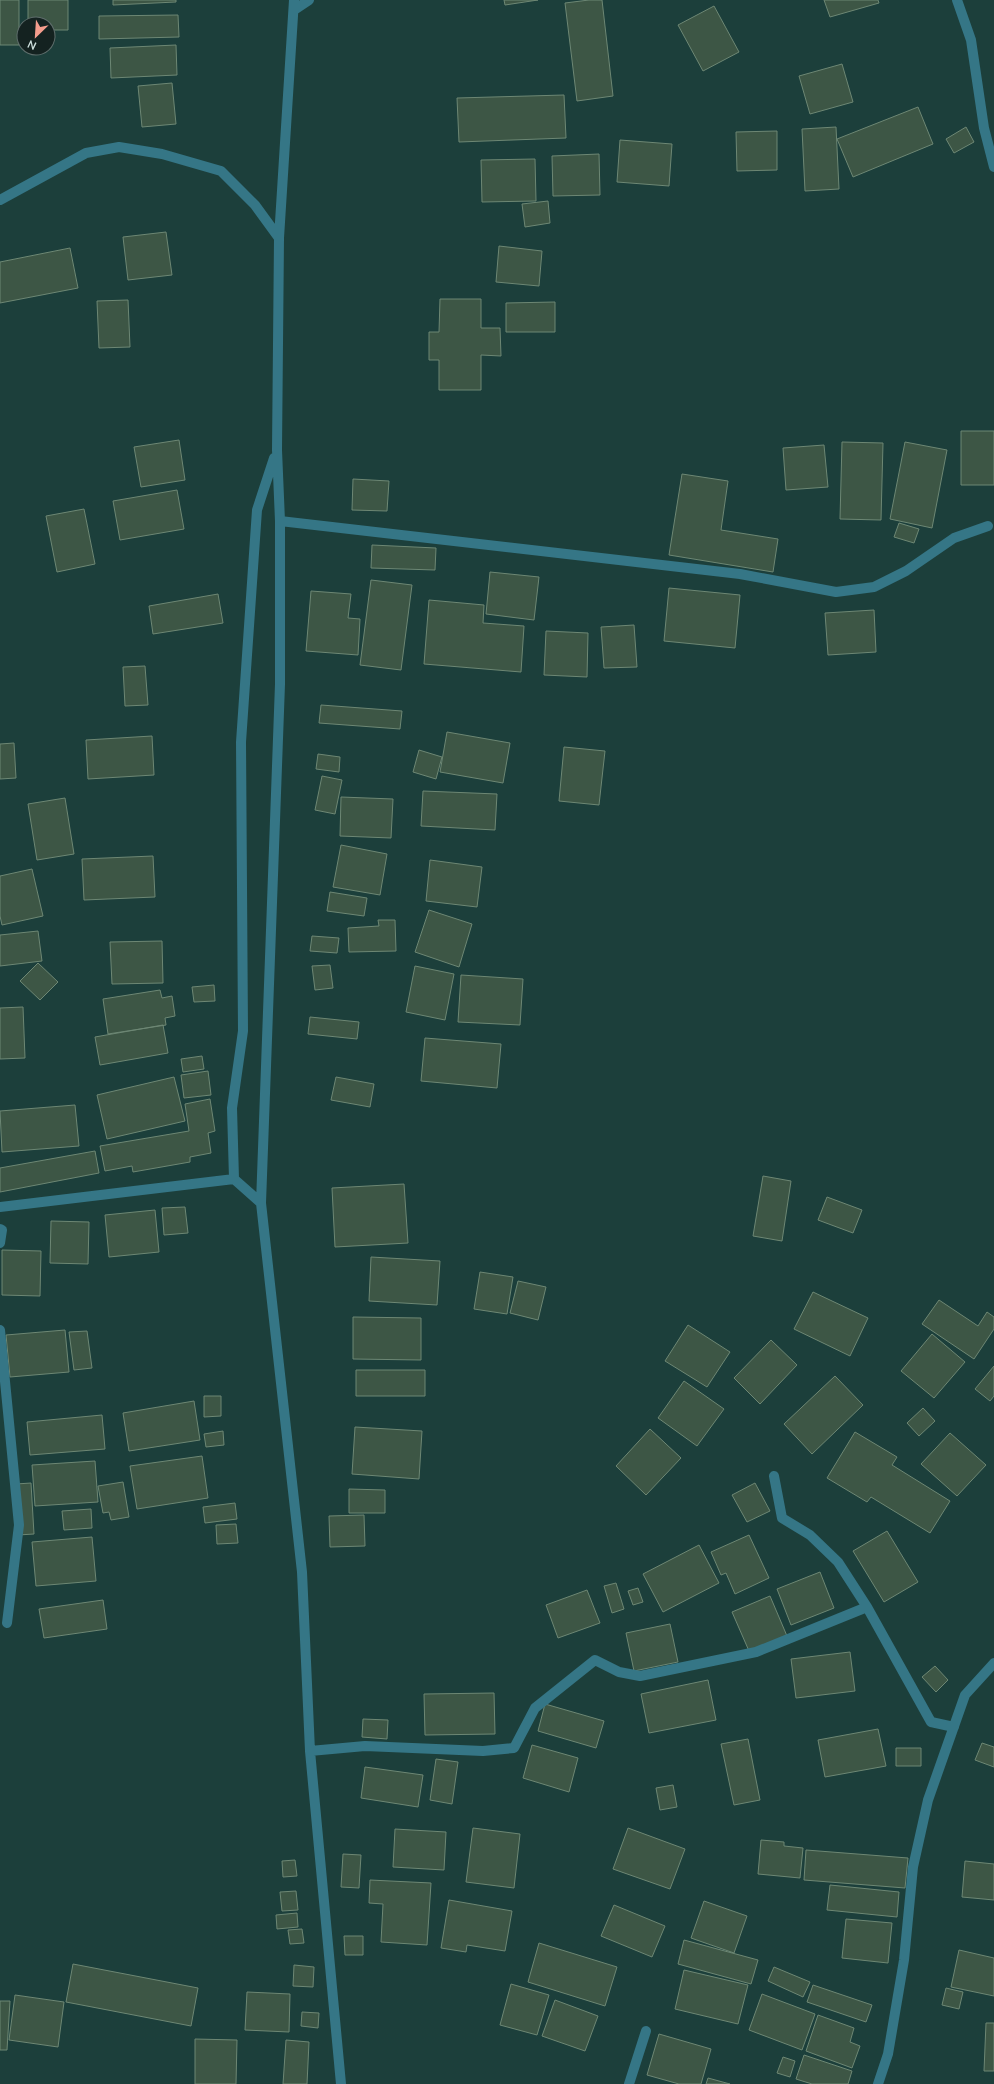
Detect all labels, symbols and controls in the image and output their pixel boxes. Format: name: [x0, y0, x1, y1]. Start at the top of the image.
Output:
north arrow: [16, 16, 56, 56]
text: N: [25, 36, 39, 53]

